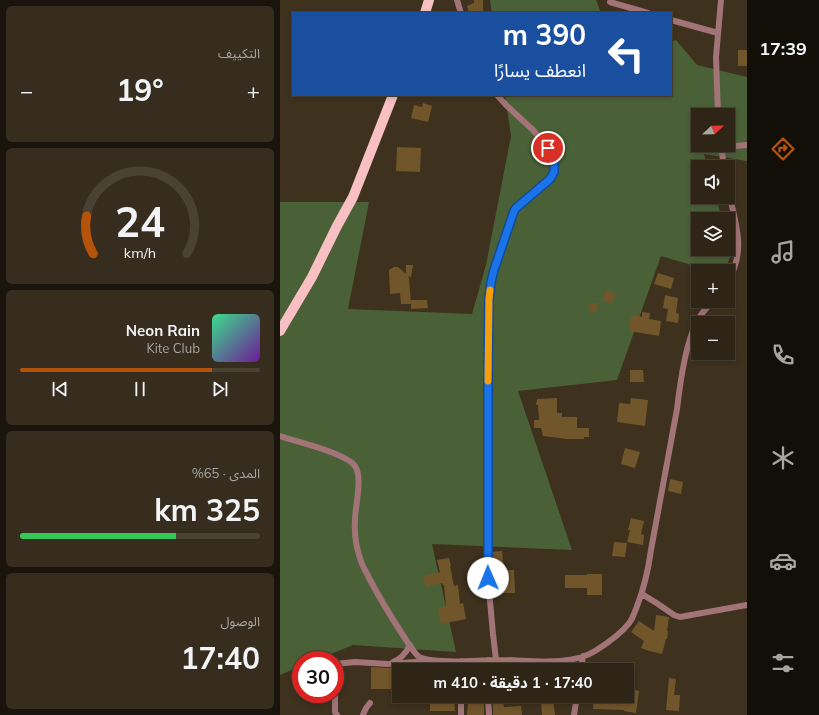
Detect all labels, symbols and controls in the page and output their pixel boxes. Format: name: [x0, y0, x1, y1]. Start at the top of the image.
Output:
text: 390 m: [503, 17, 586, 52]
icon: left: [600, 28, 652, 80]
text: 17:39: [759, 37, 807, 60]
text: التكييف: [218, 45, 260, 61]
text: انعطف يسارًا: [494, 59, 586, 82]
text: 19°: [116, 71, 164, 109]
text: −: [20, 77, 33, 105]
text: +: [247, 77, 260, 105]
north arrow: [691, 108, 735, 152]
map controls: [691, 108, 735, 360]
pin: [531, 131, 565, 165]
icon: directions: [769, 135, 797, 163]
icon: arrive: [537, 137, 559, 159]
button: sound: [691, 160, 735, 204]
text: 24: [115, 194, 165, 246]
button: layers: [691, 212, 735, 256]
icon: music: [769, 238, 797, 266]
text: km/h: [124, 243, 156, 261]
button: +: [691, 264, 735, 308]
button: −: [691, 316, 735, 360]
text: Neon Rain: [126, 321, 200, 340]
text: Kite Club: [146, 340, 200, 356]
icon: phone: [769, 341, 797, 369]
icon: previous: [49, 378, 71, 400]
icon: pause: [129, 378, 151, 400]
icon: next: [209, 378, 231, 400]
icon: climate: [769, 444, 797, 472]
text: المدى · 65%: [192, 465, 260, 481]
text: 325 km: [154, 491, 260, 529]
icon: car: [769, 547, 797, 575]
position arrow: [467, 557, 509, 599]
text: الوصول: [220, 613, 260, 629]
text: 17:40: [181, 639, 260, 677]
icon: filters: [769, 649, 797, 677]
speed limit sign: 30: [292, 651, 344, 703]
text: 17:40 · 1 دقيقة · 410 m: [433, 673, 593, 692]

